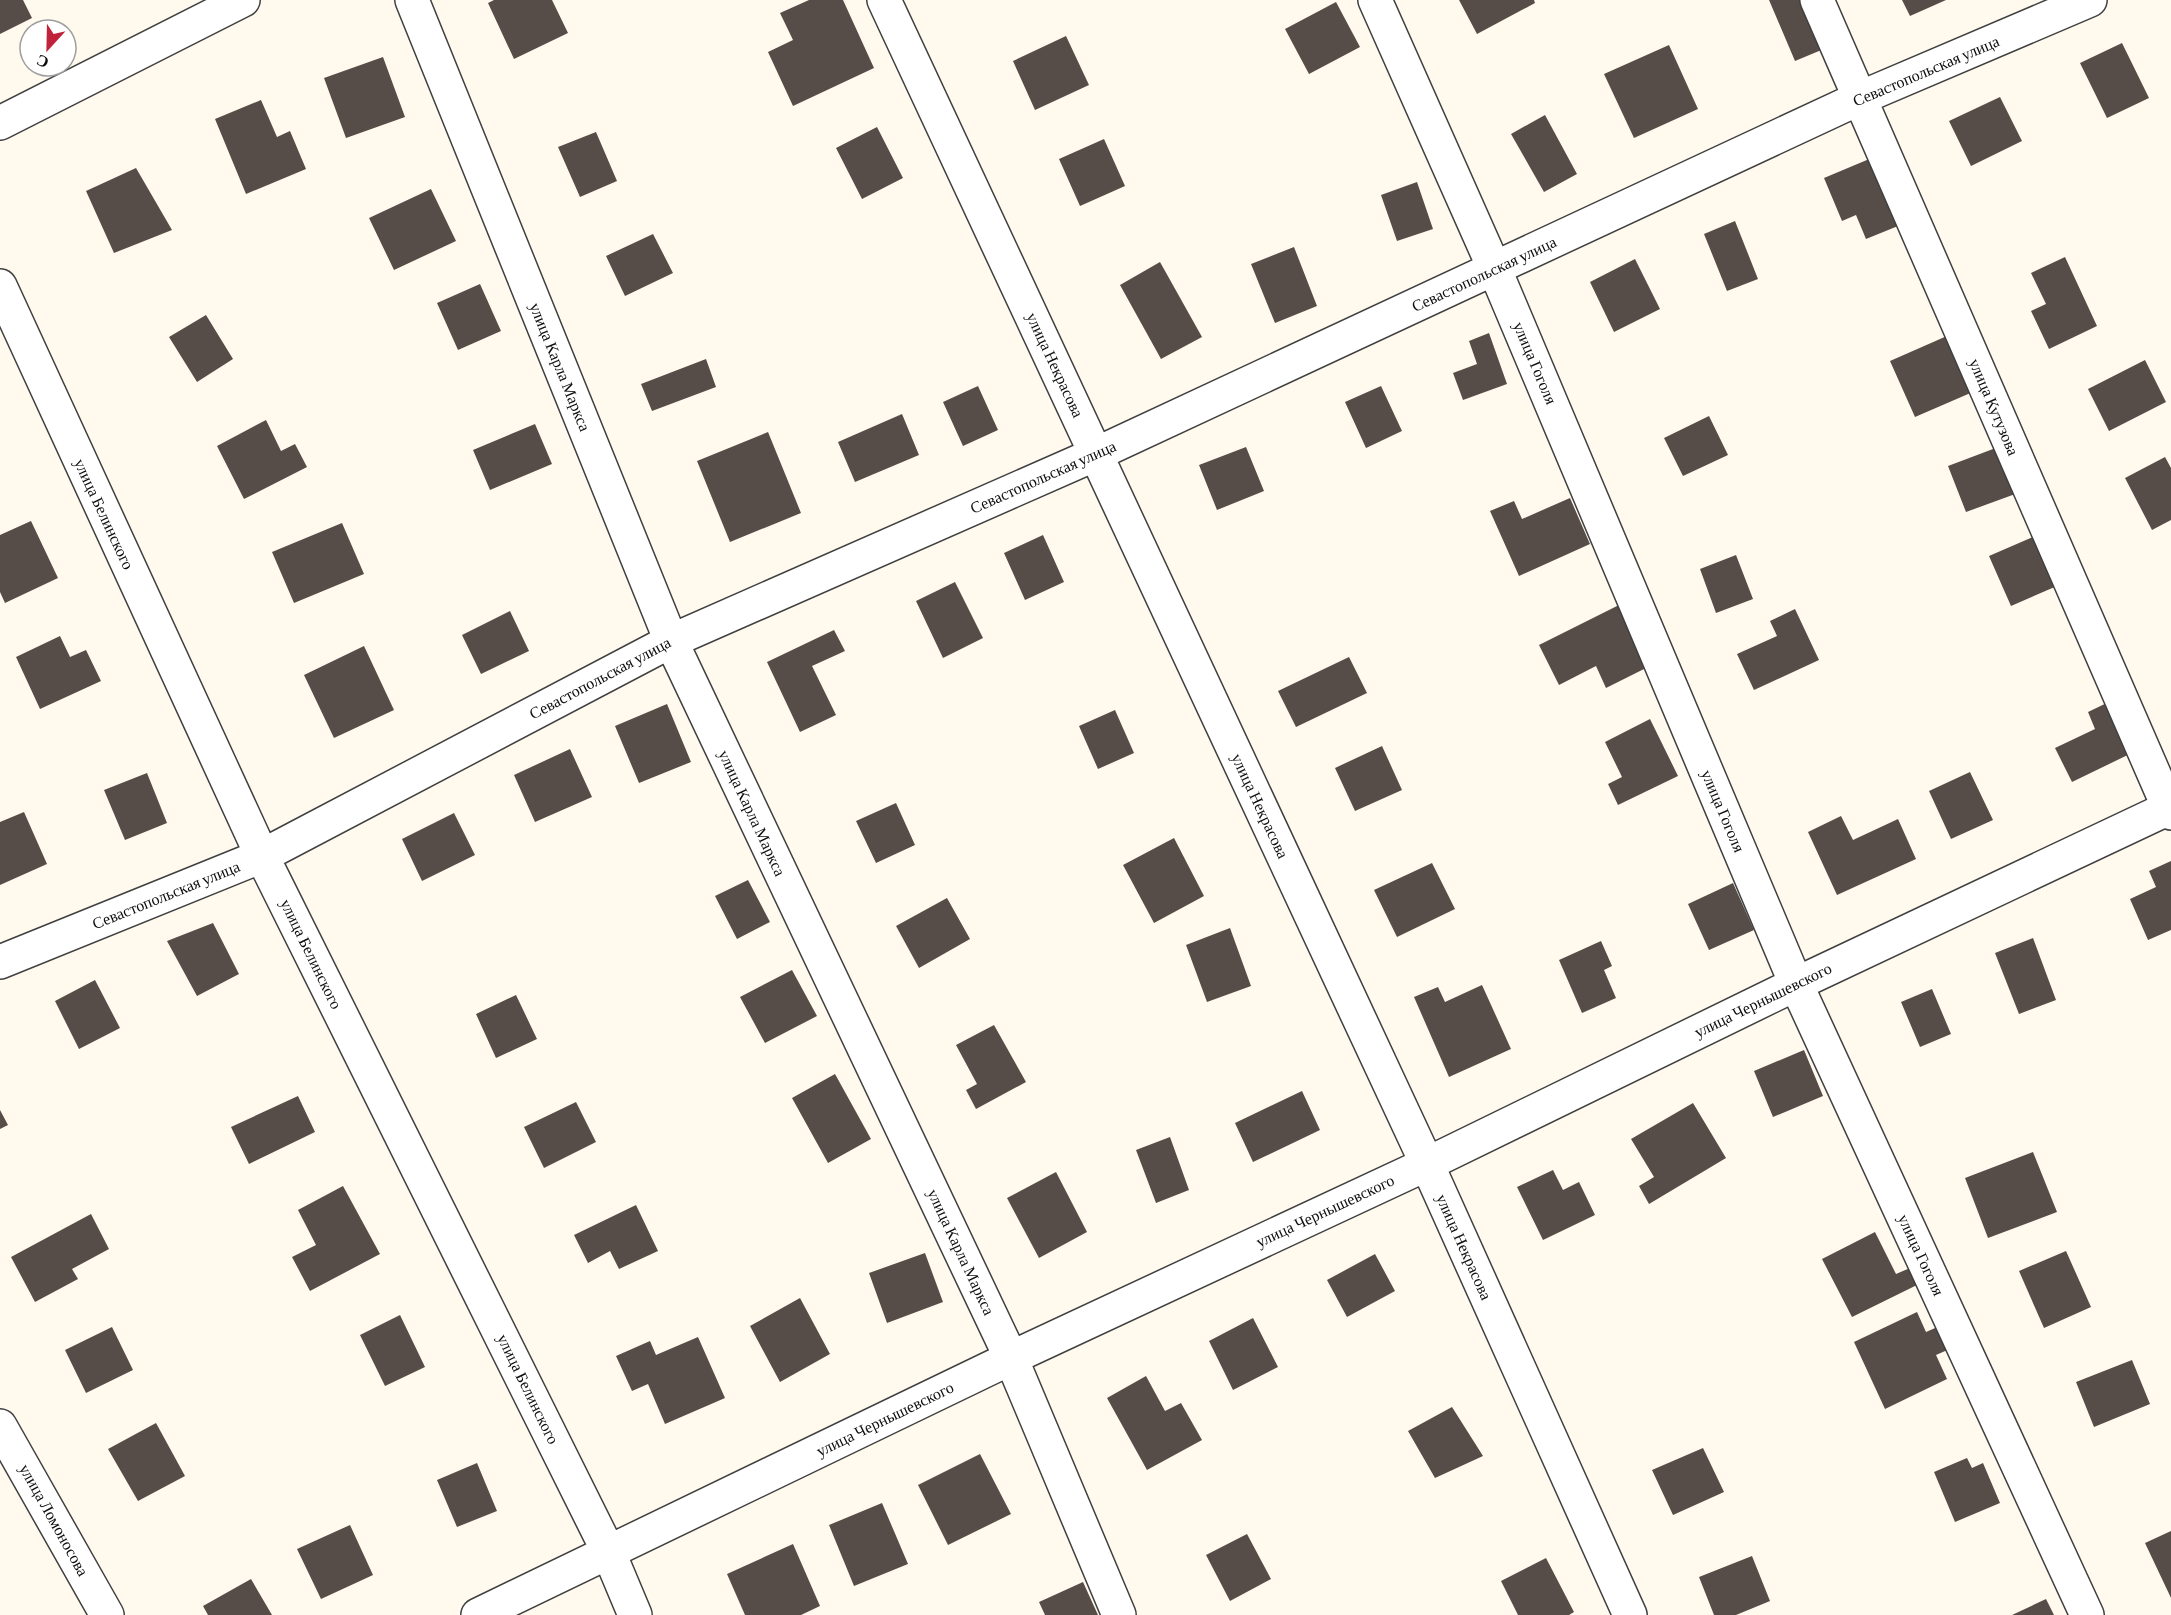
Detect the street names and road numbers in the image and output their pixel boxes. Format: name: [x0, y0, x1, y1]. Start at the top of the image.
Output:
street label: Севастопольская улица: [1850, 32, 2002, 111]
street label: Севастопольская улица: [1409, 233, 1559, 316]
street label: улица Карла Маркса: [526, 300, 594, 434]
street label: улица Некрасова: [1022, 310, 1087, 420]
street label: улица Гоголя: [1509, 319, 1560, 408]
street label: улица Кутузова: [1965, 356, 2022, 458]
street label: Севастопольская улица: [968, 437, 1119, 518]
street label: улица Белинского: [70, 456, 137, 572]
street label: Севастопольская улица: [526, 634, 674, 723]
street label: улица Карла Маркса: [714, 747, 789, 879]
street label: улица Некрасова: [1227, 751, 1292, 861]
street label: улица Гоголя: [1697, 767, 1748, 856]
street label: Севастопольская улица: [90, 858, 243, 933]
street label: улица Белинского: [276, 896, 345, 1012]
street label: улица Чернышевского: [1692, 959, 1835, 1042]
street label: улица Чернышевского: [1253, 1172, 1397, 1251]
street label: улица Карла Маркса: [923, 1186, 998, 1318]
street label: улица Некрасова: [1432, 1192, 1495, 1303]
street label: улица Гоголя: [1894, 1212, 1947, 1299]
street label: улица Белинского: [493, 1331, 562, 1447]
street label: улица Чернышевского: [814, 1378, 957, 1461]
street label: улица Ломоносова: [15, 1461, 92, 1579]

